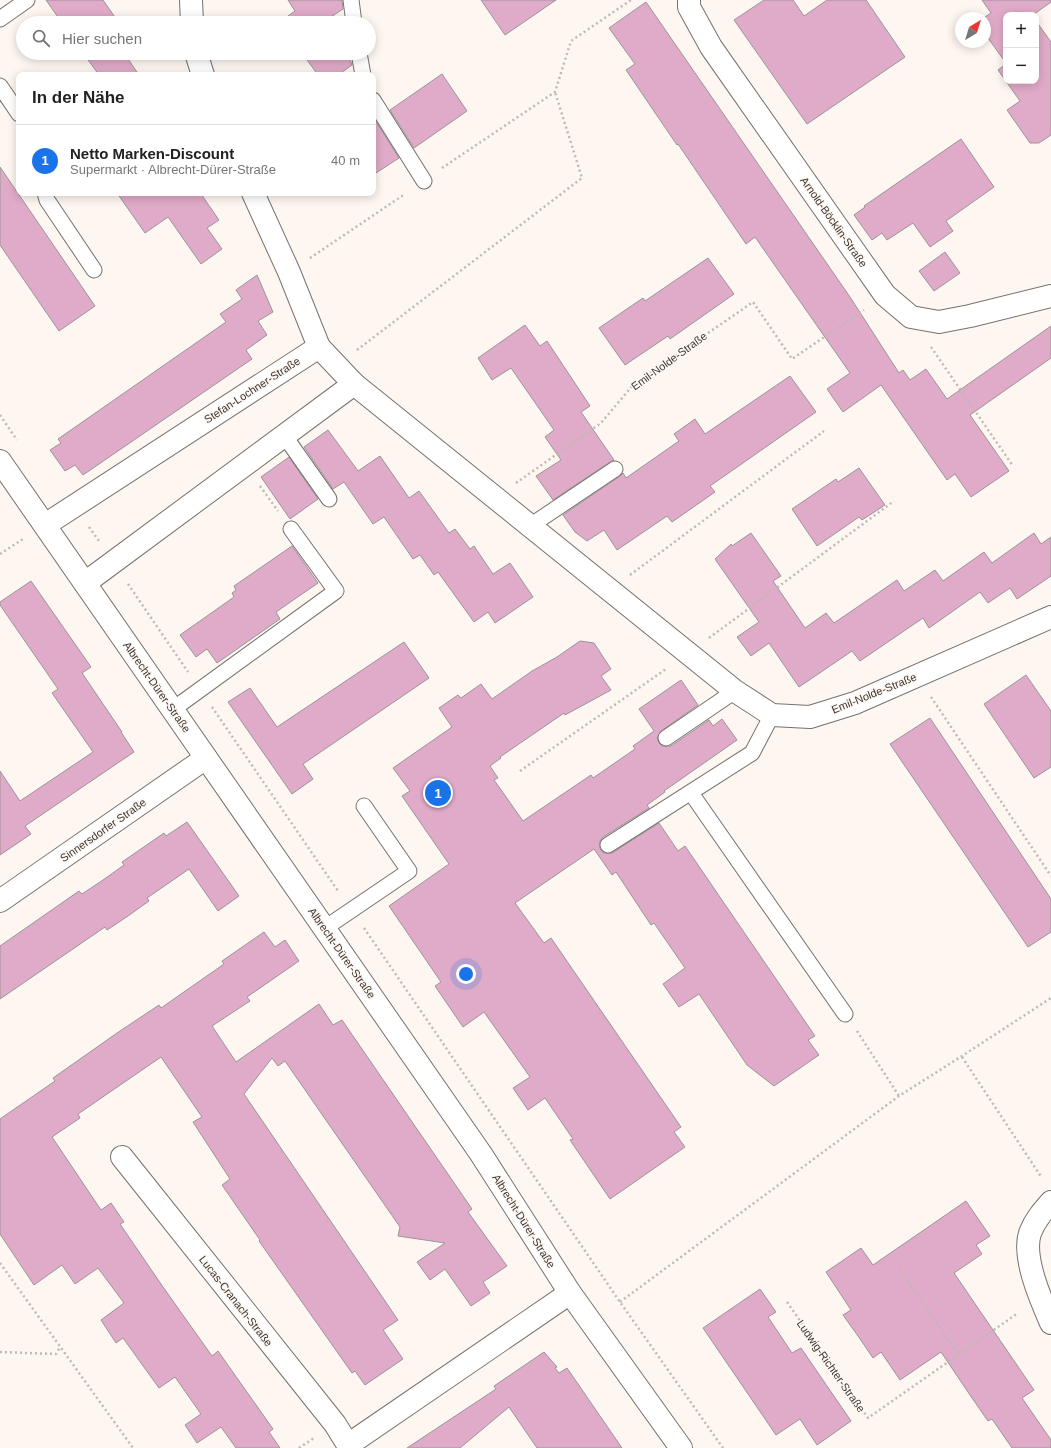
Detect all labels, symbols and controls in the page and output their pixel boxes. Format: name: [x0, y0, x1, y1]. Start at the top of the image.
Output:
north arrow: [955, 12, 991, 48]
map controls: [1003, 12, 1039, 84]
button: +: [1003, 12, 1039, 48]
search box: [16, 16, 376, 60]
icon: search: [30, 27, 52, 49]
text: Hier suchen: [62, 30, 142, 47]
button: −: [1003, 48, 1039, 84]
text: In der Nähe: [32, 88, 125, 107]
text: Netto Marken-Discount: [70, 145, 234, 162]
text: 1: [41, 153, 49, 168]
text: 40 m: [331, 153, 360, 168]
text: Supermarkt · Albrecht-Dürer-Straße: [70, 162, 276, 177]
street label: Arnold-Böcklin-Straße: [798, 174, 870, 270]
street label: Emil-Nolde-Straße: [629, 330, 709, 392]
street label: Stefan-Lochner-Straße: [202, 354, 302, 426]
street label: Albrecht-Dürer-Straße: [121, 639, 193, 735]
street label: Emil-Nolde-Straße: [830, 670, 918, 716]
pin: 1: [425, 778, 451, 808]
street label: Sinnersdorfer Straße: [58, 796, 148, 864]
street label: Albrecht-Dürer-Straße: [306, 905, 378, 1001]
your location: [456, 964, 476, 984]
street label: Albrecht-Dürer-Straße: [490, 1172, 558, 1270]
street label: Lucas-Cranach-Straße: [197, 1253, 275, 1349]
street label: Ludwig-Richter-Straße: [795, 1317, 867, 1415]

